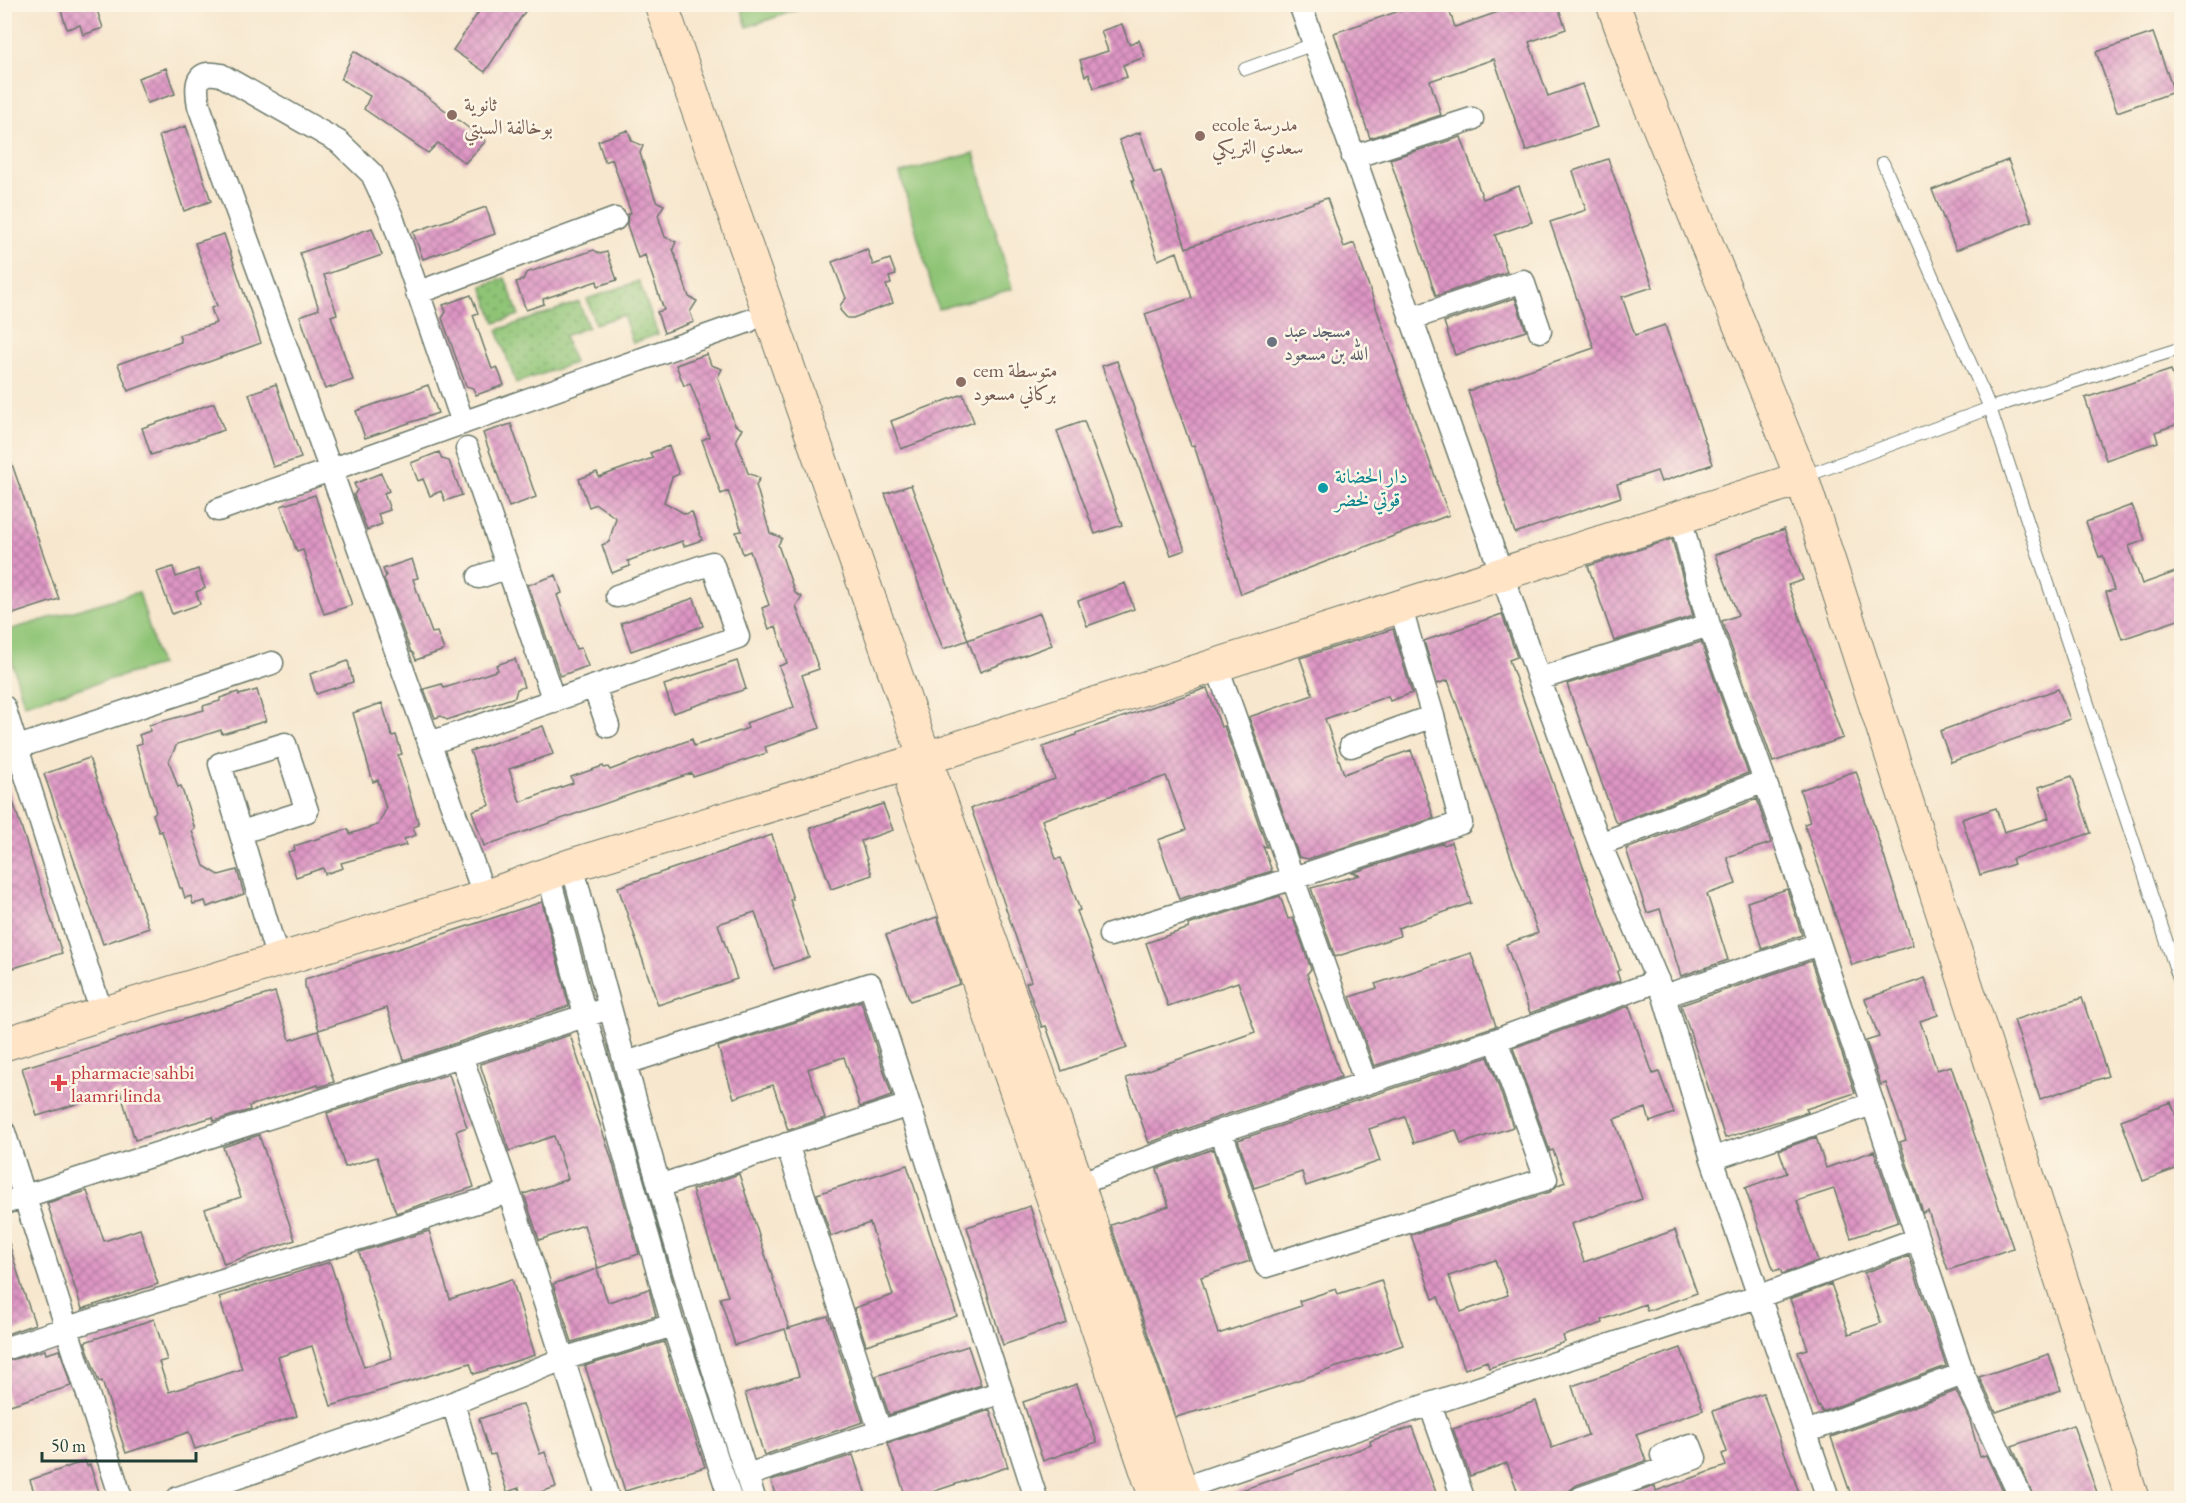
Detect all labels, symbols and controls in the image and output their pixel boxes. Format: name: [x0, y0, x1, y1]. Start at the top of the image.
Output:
place label: ثانوية بوخالفة السبتي: [464, 91, 553, 146]
marker: ثانوية بوخالفة السبتي: [445, 108, 459, 122]
place label: ecole مدرسة سعدي التريكي: [1212, 111, 1304, 166]
marker: ecole مدرسة سعدي التريكي: [1193, 129, 1207, 143]
place label: مسجد عبد الله بن مسعود: [1284, 317, 1368, 366]
marker: مسجد عبد الله بن مسعود: [1265, 335, 1279, 349]
place label: cem متوسطة بركاني مسعود: [973, 357, 1058, 409]
marker: cem متوسطة بركاني مسعود: [954, 375, 968, 389]
place label: دار الحضانة قوتي لخضر: [1333, 463, 1408, 515]
marker: دار الحضانة قوتي لخضر: [1316, 481, 1330, 495]
place label: pharmacie sahbi laamri linda: [71, 1059, 194, 1108]
marker: pharmacie sahbi laamri linda: [52, 1076, 66, 1090]
scale bar: [42, 1425, 196, 1463]
text: 50 m: [51, 1434, 86, 1457]

